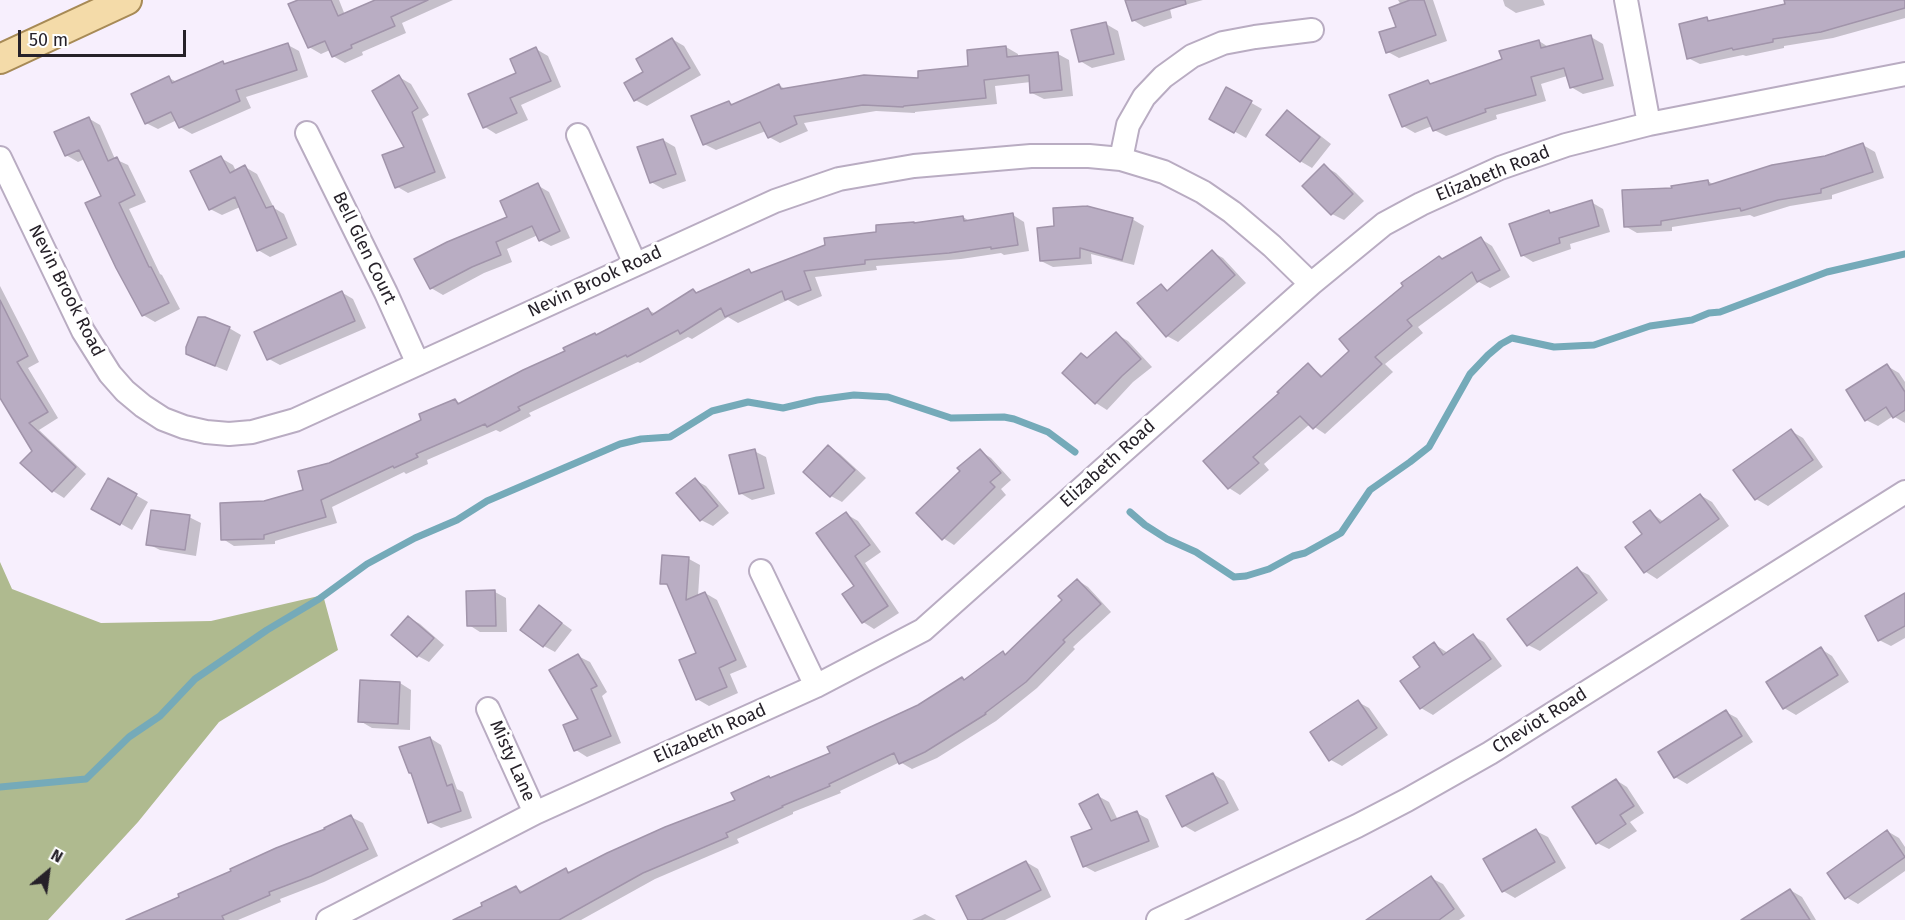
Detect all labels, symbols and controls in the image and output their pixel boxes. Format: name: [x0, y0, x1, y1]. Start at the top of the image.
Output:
scale bar: [21, 18, 189, 56]
text: 50 m: [29, 29, 68, 51]
street label: Elizabeth Road: [1433, 141, 1553, 207]
street label: Bell Glen Court: [328, 188, 400, 308]
street label: Nevin Brook Road: [23, 221, 109, 361]
street label: Nevin Brook Road: [525, 242, 665, 322]
street label: Elizabeth Road: [1056, 415, 1160, 513]
street label: Cheviot Road: [1489, 683, 1591, 759]
street label: Elizabeth Road: [650, 700, 770, 768]
street label: Misty Lane: [485, 717, 539, 805]
north arrow: [18, 842, 78, 902]
text: N: [48, 845, 66, 867]

